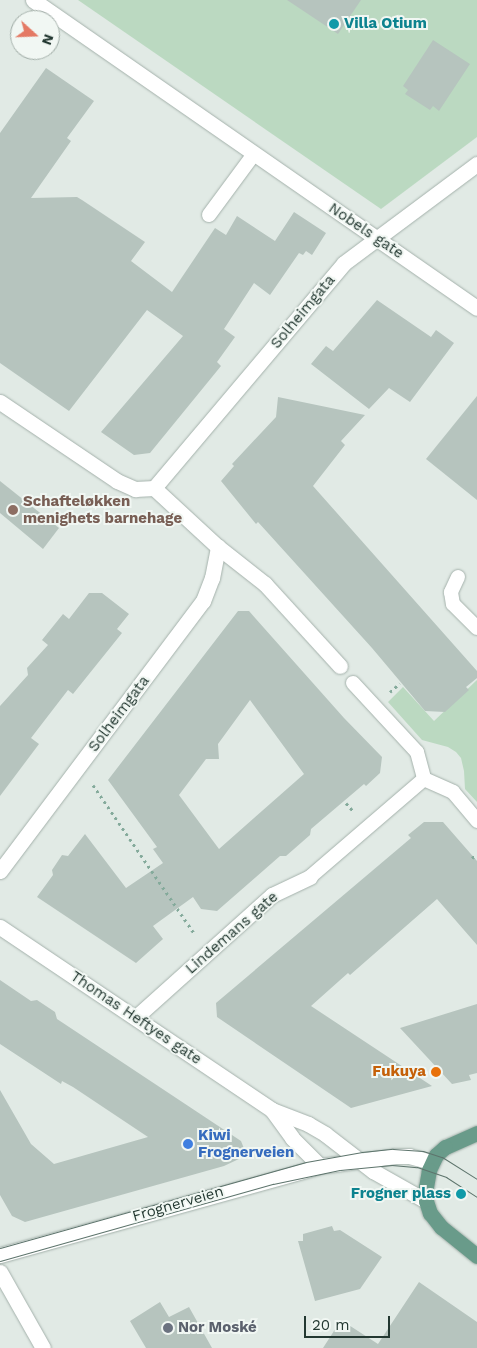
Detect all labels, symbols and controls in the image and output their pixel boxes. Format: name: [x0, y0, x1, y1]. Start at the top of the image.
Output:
north arrow: [10, 10, 60, 60]
place label: Villa Otium: [344, 15, 427, 33]
marker: Villa Otium: [328, 18, 340, 30]
text: N: [39, 32, 57, 47]
street label: Nobels gate: [325, 199, 407, 263]
street label: Solheimgata: [267, 272, 339, 352]
place label: Schafteløkken menighets barnehage: [23, 492, 182, 527]
marker: Schafteløkken menighets barnehage: [7, 504, 19, 516]
street label: Solheimgata: [85, 672, 153, 756]
street label: Lindemans gate: [182, 888, 282, 978]
street label: Thomas Heftyes gate: [67, 967, 205, 1069]
place label: Fukuya: [372, 1063, 426, 1081]
marker: Fukuya: [430, 1066, 442, 1078]
place label: Kiwi Frognerveien: [198, 1126, 294, 1161]
marker: Kiwi Frognerveien: [182, 1138, 194, 1150]
street label: Frognerveien: [130, 1182, 226, 1226]
place label: Frogner plass: [351, 1185, 451, 1203]
marker: Frogner plass: [455, 1188, 467, 1200]
scale bar: [307, 1306, 393, 1338]
text: 20 m: [312, 1316, 350, 1334]
place label: Nor Moské: [178, 1319, 257, 1337]
marker: Nor Moské: [162, 1322, 174, 1334]

